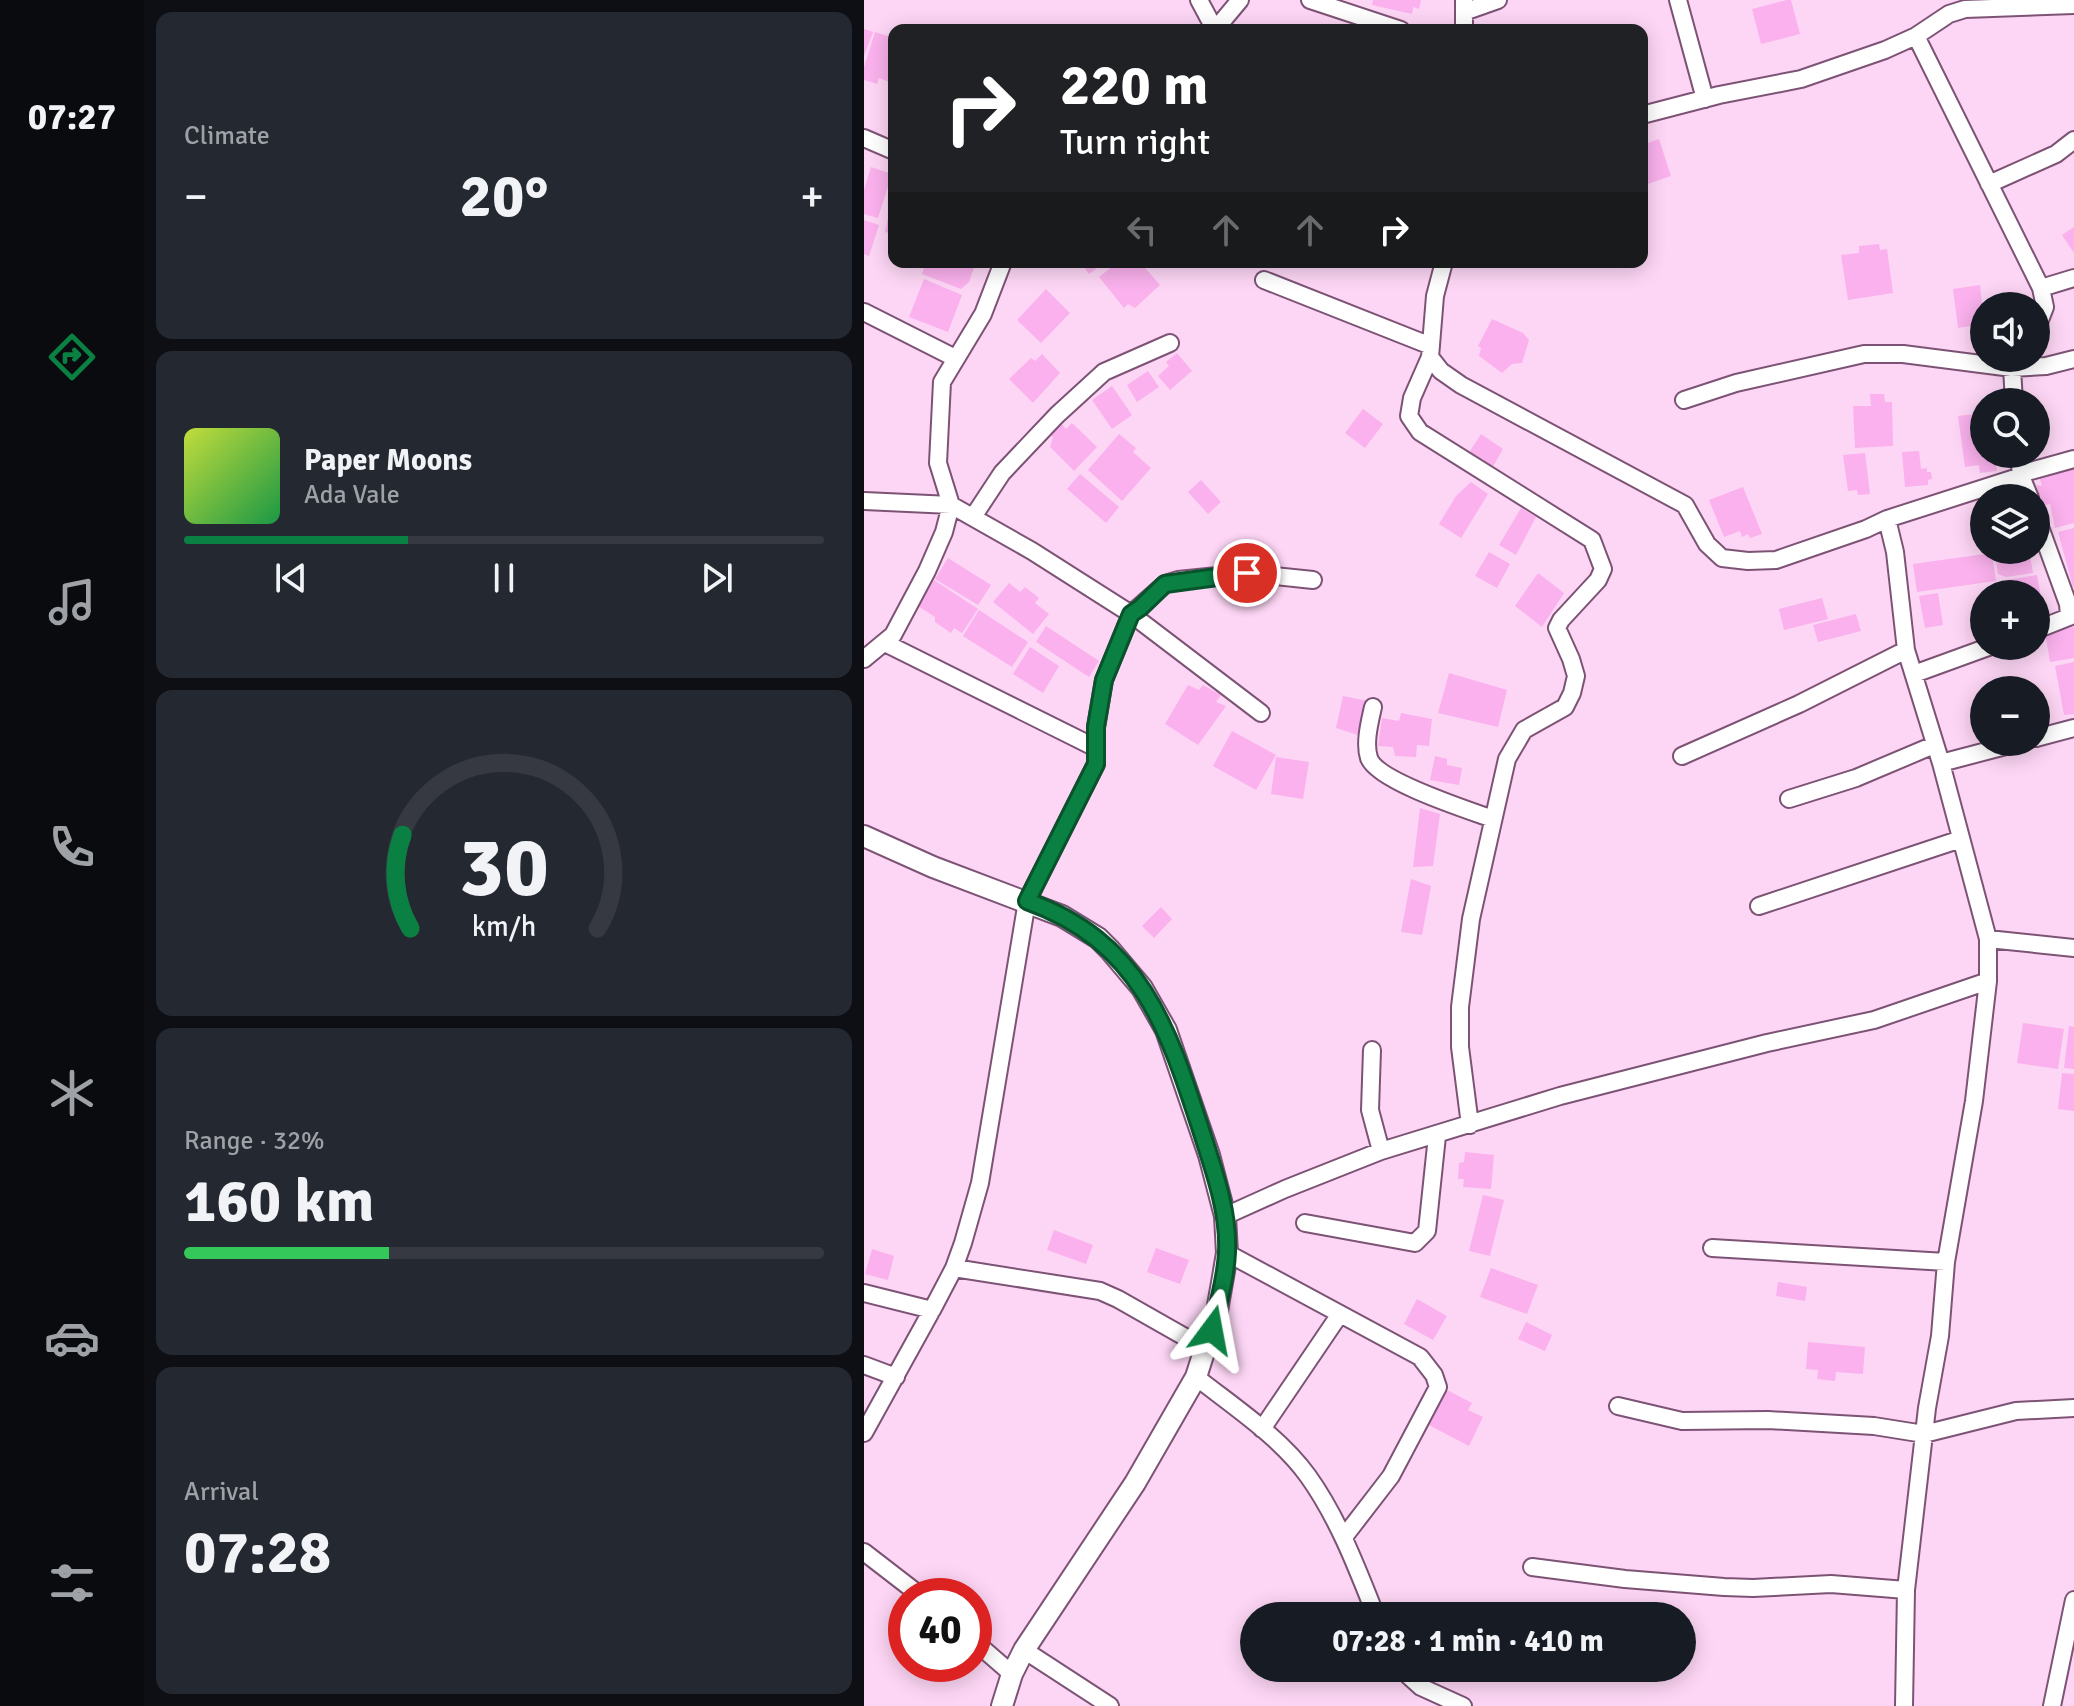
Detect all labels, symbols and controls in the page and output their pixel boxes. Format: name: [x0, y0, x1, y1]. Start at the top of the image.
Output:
text: 220 m: [1060, 51, 1208, 120]
icon: right: [928, 56, 1032, 160]
text: 07:27: [28, 95, 116, 140]
text: Climate: [184, 120, 270, 152]
text: Turn right: [1060, 120, 1210, 165]
text: 20°: [460, 160, 548, 234]
text: −: [184, 170, 208, 224]
text: +: [800, 170, 824, 224]
icon: left: [1120, 208, 1164, 252]
icon: ahead: [1204, 208, 1248, 252]
icon: ahead: [1288, 208, 1332, 252]
icon: right: [1372, 208, 1416, 252]
map controls: [1970, 292, 2050, 756]
button: sound: [1970, 292, 2050, 372]
icon: directions: [44, 329, 100, 385]
button: search: [1970, 388, 2050, 468]
text: Paper Moons: [304, 442, 472, 479]
text: Ada Vale: [304, 479, 400, 511]
button: layers: [1970, 484, 2050, 564]
pin: [1213, 539, 1281, 607]
icon: arrive: [1225, 551, 1269, 595]
icon: previous: [269, 556, 313, 600]
icon: pause: [482, 556, 526, 600]
icon: next: [695, 556, 739, 600]
icon: music: [44, 574, 100, 630]
button: +: [1970, 580, 2050, 660]
button: −: [1970, 676, 2050, 756]
text: 30: [459, 817, 549, 919]
icon: phone: [44, 819, 100, 875]
text: km/h: [472, 909, 536, 944]
icon: climate: [44, 1065, 100, 1121]
text: Range · 32%: [184, 1125, 325, 1157]
text: 160 km: [184, 1165, 374, 1239]
position arrow: [1170, 1288, 1254, 1372]
icon: car: [44, 1310, 100, 1366]
text: Arrival: [184, 1476, 259, 1508]
text: 07:28: [184, 1516, 331, 1590]
icon: filters: [44, 1555, 100, 1611]
speed limit sign: 40: [888, 1578, 992, 1682]
text: 07:28 · 1 min · 410 m: [1332, 1623, 1604, 1660]

